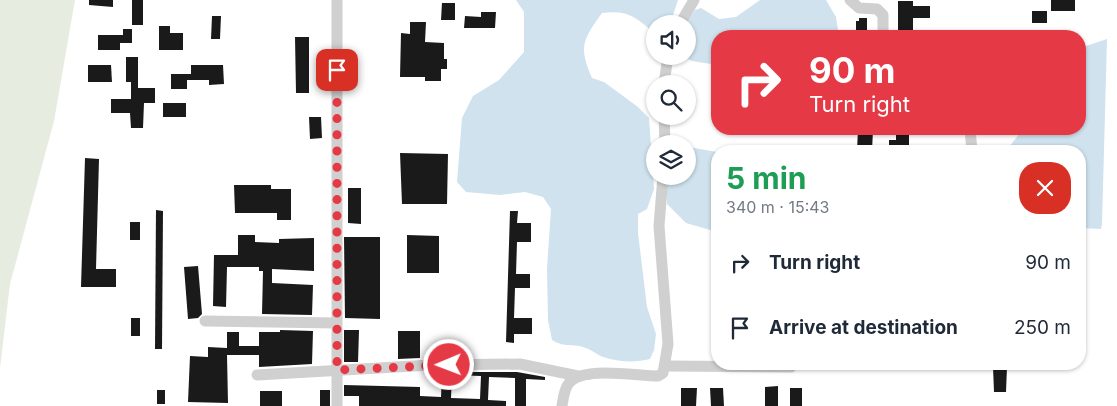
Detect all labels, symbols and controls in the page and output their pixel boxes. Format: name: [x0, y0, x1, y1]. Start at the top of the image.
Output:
map controls: [646, 15, 696, 185]
button: sound: [646, 15, 696, 65]
pin: [316, 49, 358, 91]
text: 90 m: [809, 49, 896, 91]
icon: right: [726, 50, 791, 115]
icon: arrive: [323, 56, 351, 84]
button: search: [646, 75, 696, 125]
text: Turn right: [809, 91, 910, 117]
button: layers: [646, 135, 696, 185]
text: 5 min: [726, 160, 806, 196]
button: close: [1019, 162, 1071, 214]
text: 340 m · 15:43: [726, 197, 830, 217]
icon: right: [726, 249, 754, 277]
text: Turn right: [769, 251, 860, 274]
text: 90 m: [1025, 251, 1071, 274]
icon: arrive: [726, 314, 754, 342]
text: Arrive at destination: [769, 316, 958, 339]
text: 250 m: [1014, 316, 1071, 339]
position arrow: [422, 338, 474, 390]

